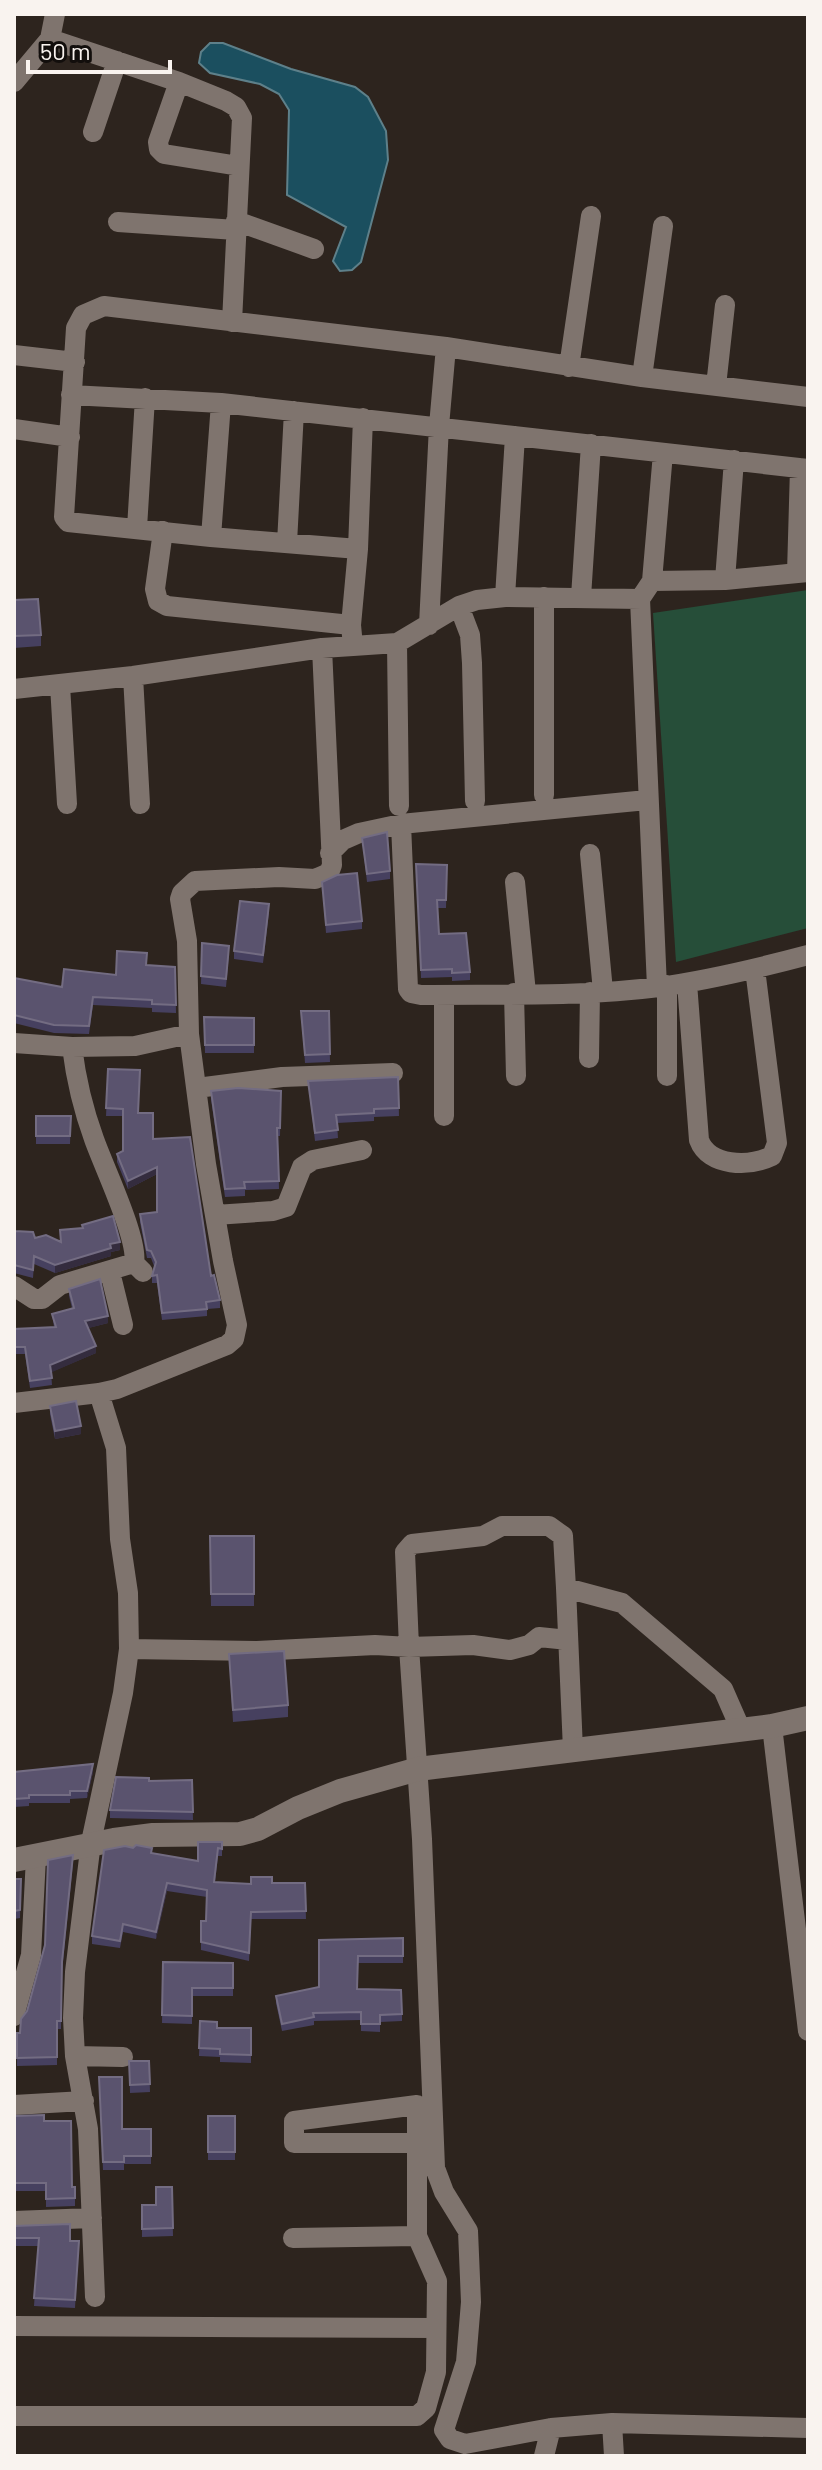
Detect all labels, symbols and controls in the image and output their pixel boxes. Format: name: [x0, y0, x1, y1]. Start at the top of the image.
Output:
scale bar: [28, 24, 170, 74]
text: 50 m: [40, 36, 91, 65]

